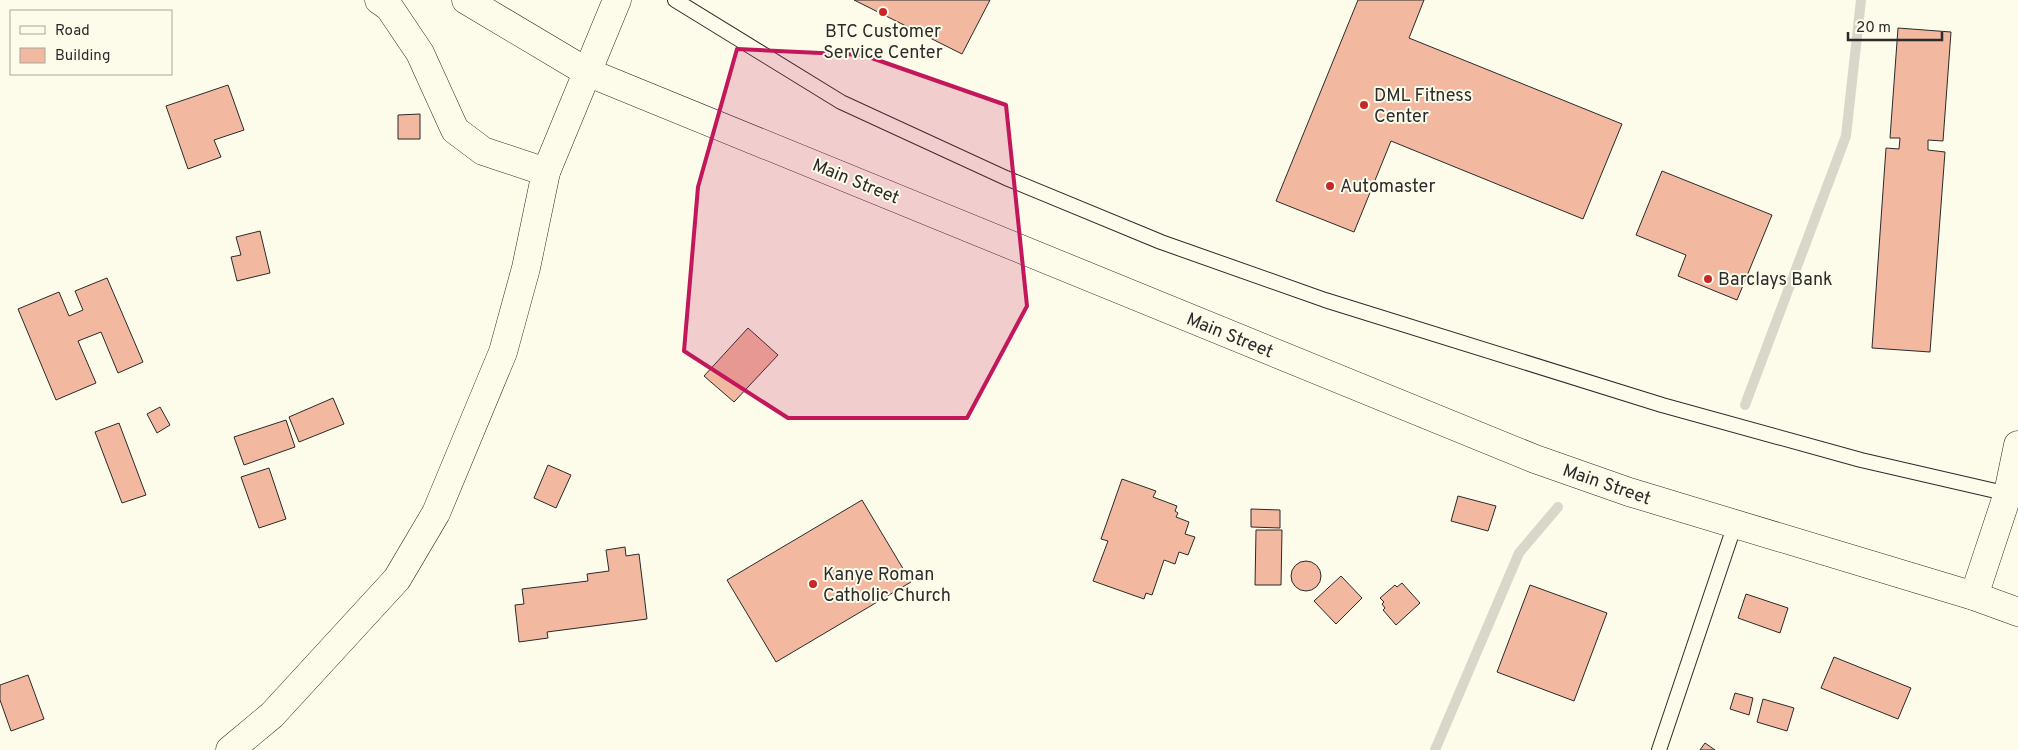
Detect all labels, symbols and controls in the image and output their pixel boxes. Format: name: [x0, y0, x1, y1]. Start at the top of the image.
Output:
marker: BTC Customer Service Center: [877, 6, 889, 18]
legend: [10, 10, 172, 75]
scale bar: [1848, 10, 1942, 42]
text: 20 m: [1856, 19, 1891, 38]
place label: BTC Customer Service Center: [823, 21, 943, 65]
text: Road: [55, 22, 90, 41]
text: Building: [55, 47, 110, 66]
place label: DML Fitness Center: [1374, 85, 1472, 129]
marker: DML Fitness Center: [1358, 99, 1370, 111]
street label: Main Street: [809, 155, 902, 210]
place label: Automaster: [1340, 176, 1435, 199]
marker: Automaster: [1324, 180, 1336, 192]
place label: Barclays Bank: [1718, 269, 1833, 292]
marker: Barclays Bank: [1702, 273, 1714, 285]
street label: Main Street: [1183, 309, 1276, 364]
street label: Main Street: [1559, 460, 1654, 511]
place label: Kanye Roman Catholic Church: [823, 564, 951, 608]
marker: Kanye Roman Catholic Church: [807, 578, 819, 590]

